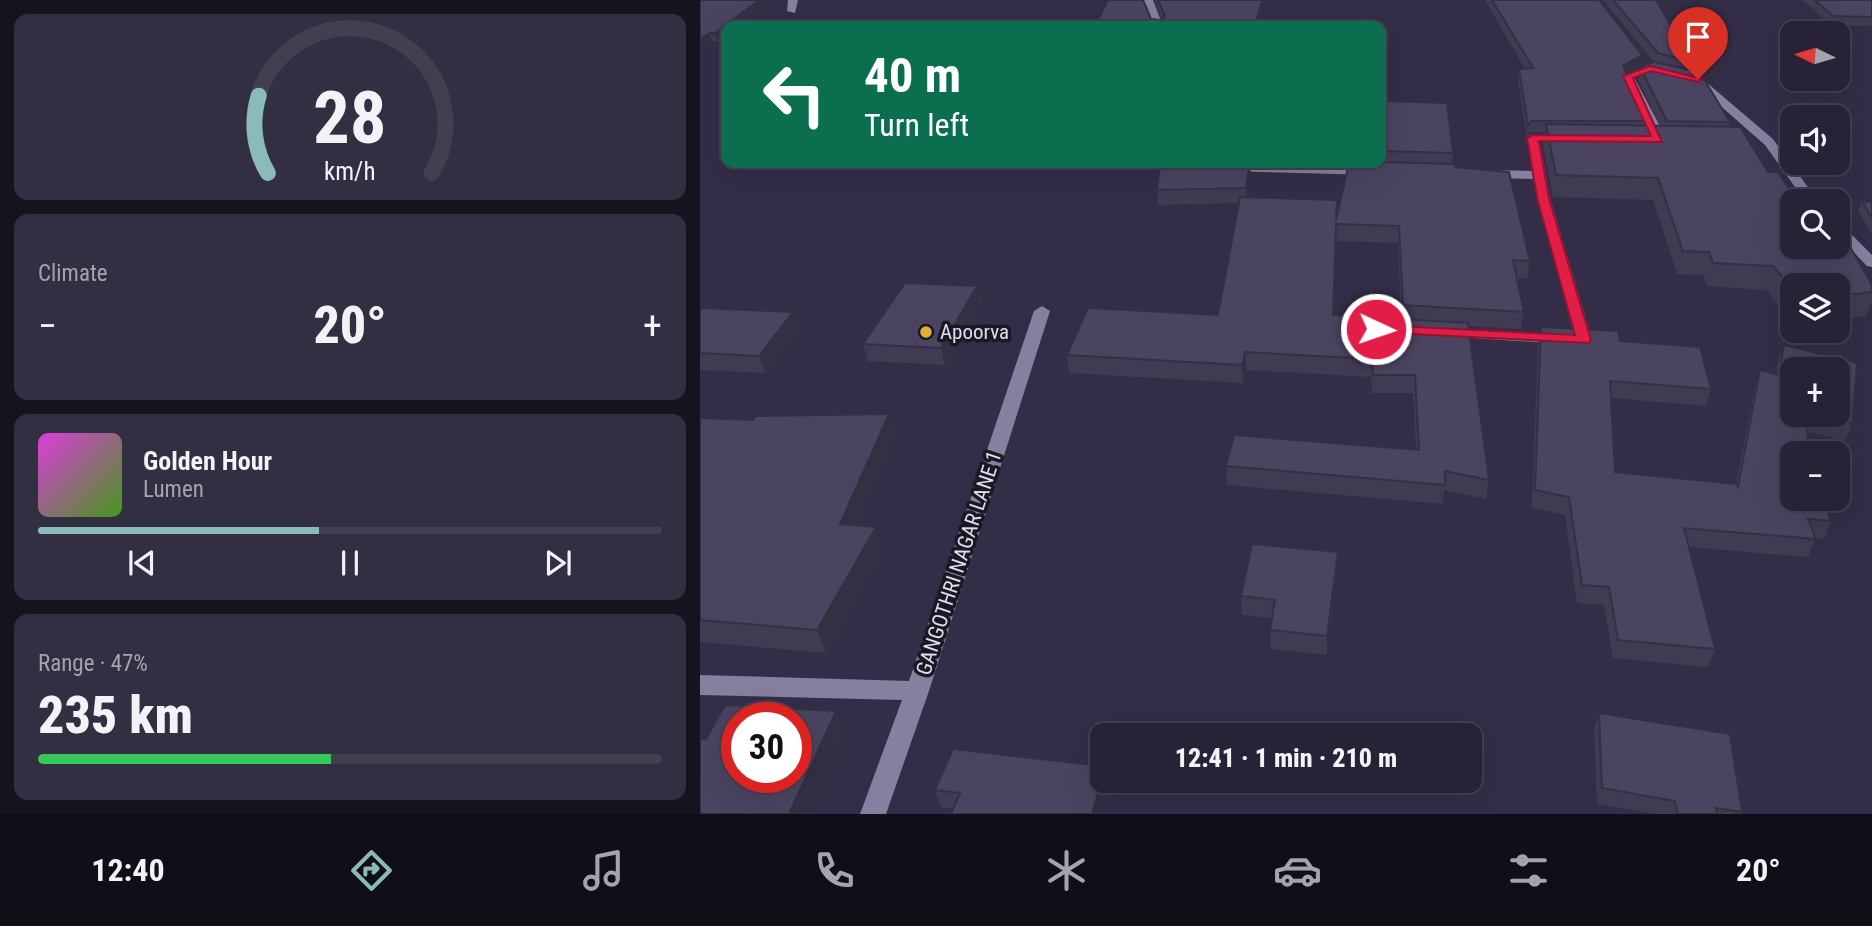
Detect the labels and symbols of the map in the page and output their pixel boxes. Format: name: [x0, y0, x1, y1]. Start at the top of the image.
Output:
pin: [1668, 7, 1728, 79]
north arrow: [1780, 21, 1850, 91]
position arrow: [1339, 292, 1413, 366]
place label: Apoorva: [940, 320, 1009, 344]
marker: Apoorva: [918, 324, 934, 340]
street label: GANGOTHRI NAGAR LANE 1: [911, 448, 1007, 678]
speed limit sign: 30: [721, 702, 812, 793]

